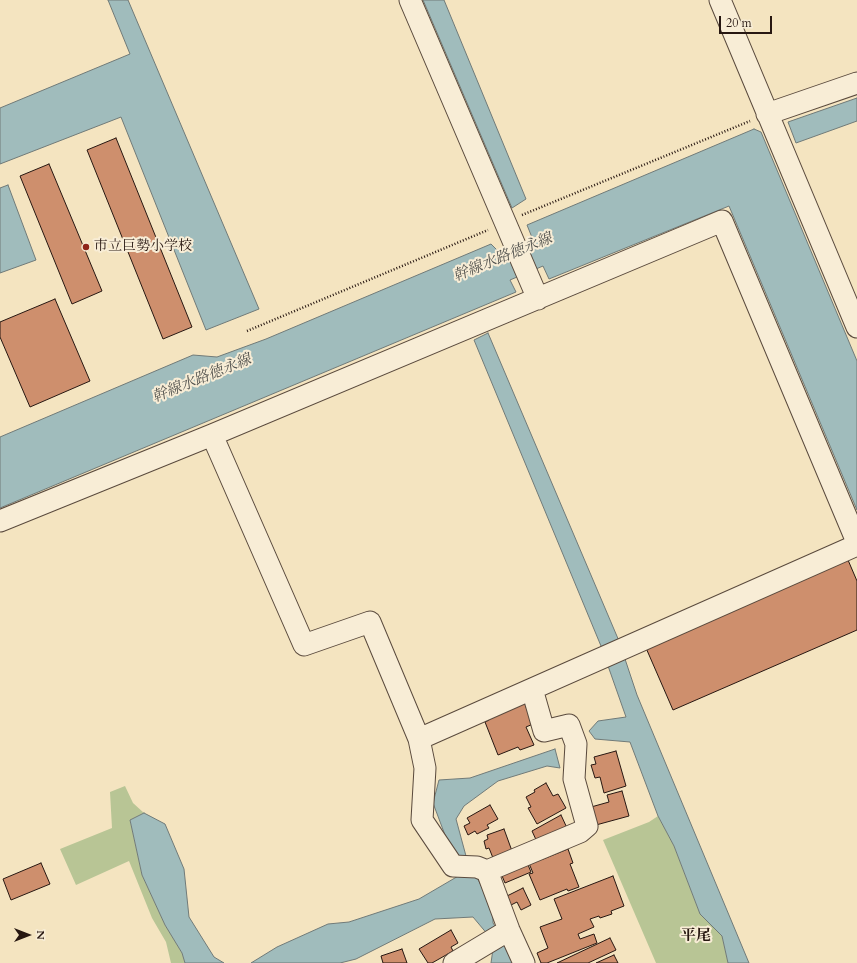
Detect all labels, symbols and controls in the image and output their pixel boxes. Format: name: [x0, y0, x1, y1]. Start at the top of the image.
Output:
scale bar: [721, 8, 774, 34]
text: 20 m: [726, 15, 752, 31]
water label: 幹線水路徳永線: [451, 230, 555, 286]
place label: 市立巨勢小学校: [94, 239, 192, 255]
marker: 市立巨勢小学校: [81, 242, 91, 252]
water label: 幹線水路徳永線: [150, 351, 254, 407]
north arrow: [8, 915, 48, 955]
district label: 平尾: [681, 928, 711, 946]
text: N: [33, 930, 48, 940]

